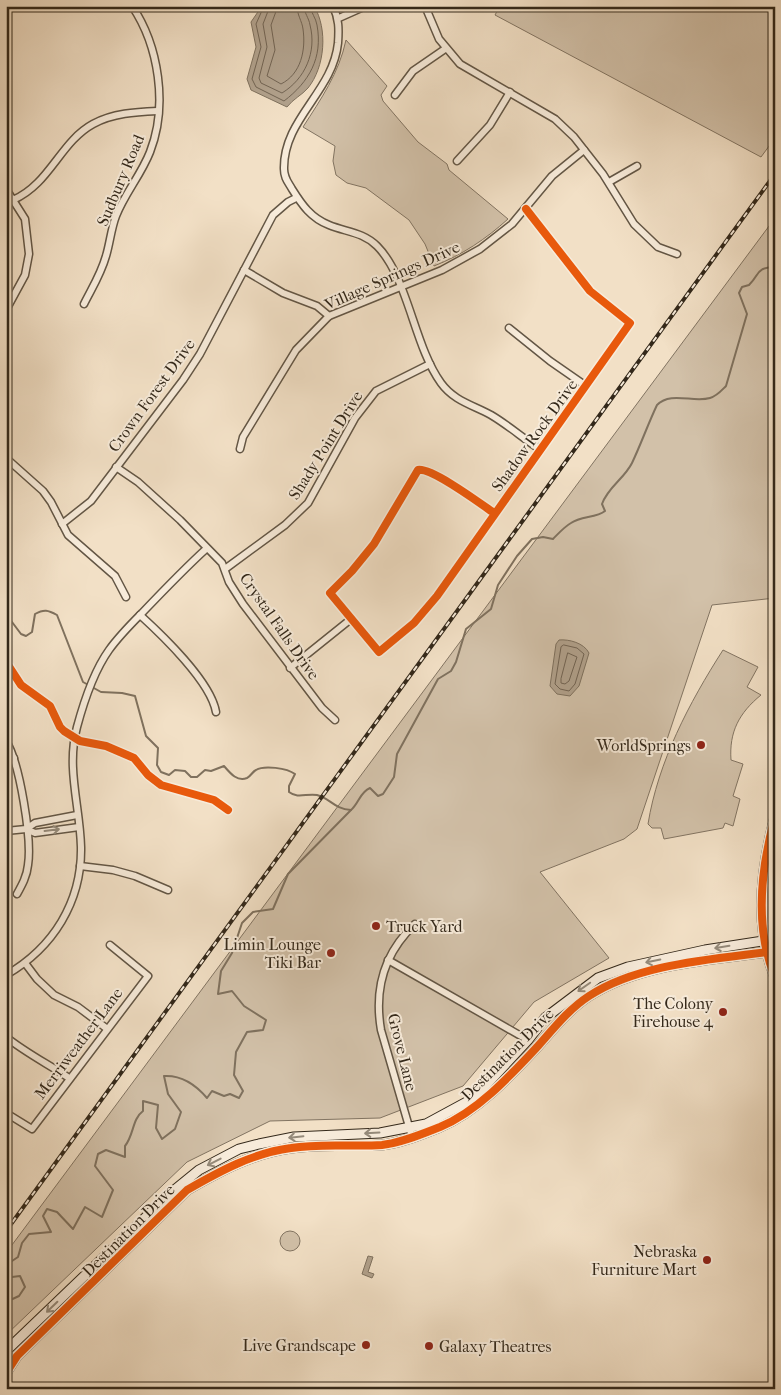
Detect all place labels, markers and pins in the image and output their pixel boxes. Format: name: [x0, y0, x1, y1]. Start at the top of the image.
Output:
place label: WorldSprings: [596, 736, 691, 755]
marker: WorldSprings: [695, 739, 707, 751]
place label: Truck Yard: [386, 917, 463, 936]
marker: Truck Yard: [370, 920, 382, 932]
place label: Limin Lounge Tiki Bar: [223, 935, 321, 972]
marker: Limin Lounge Tiki Bar: [325, 947, 337, 959]
place label: The Colony Firehouse 4: [633, 994, 714, 1031]
marker: The Colony Firehouse 4: [717, 1006, 729, 1018]
place label: Nebraska Furniture Mart: [591, 1242, 698, 1279]
marker: Nebraska Furniture Mart: [701, 1254, 713, 1266]
place label: Live Grandscape: [242, 1336, 356, 1355]
place label: Galaxy Theatres: [439, 1337, 552, 1356]
marker: Live Grandscape: [360, 1339, 372, 1351]
marker: Galaxy Theatres: [423, 1340, 435, 1352]

